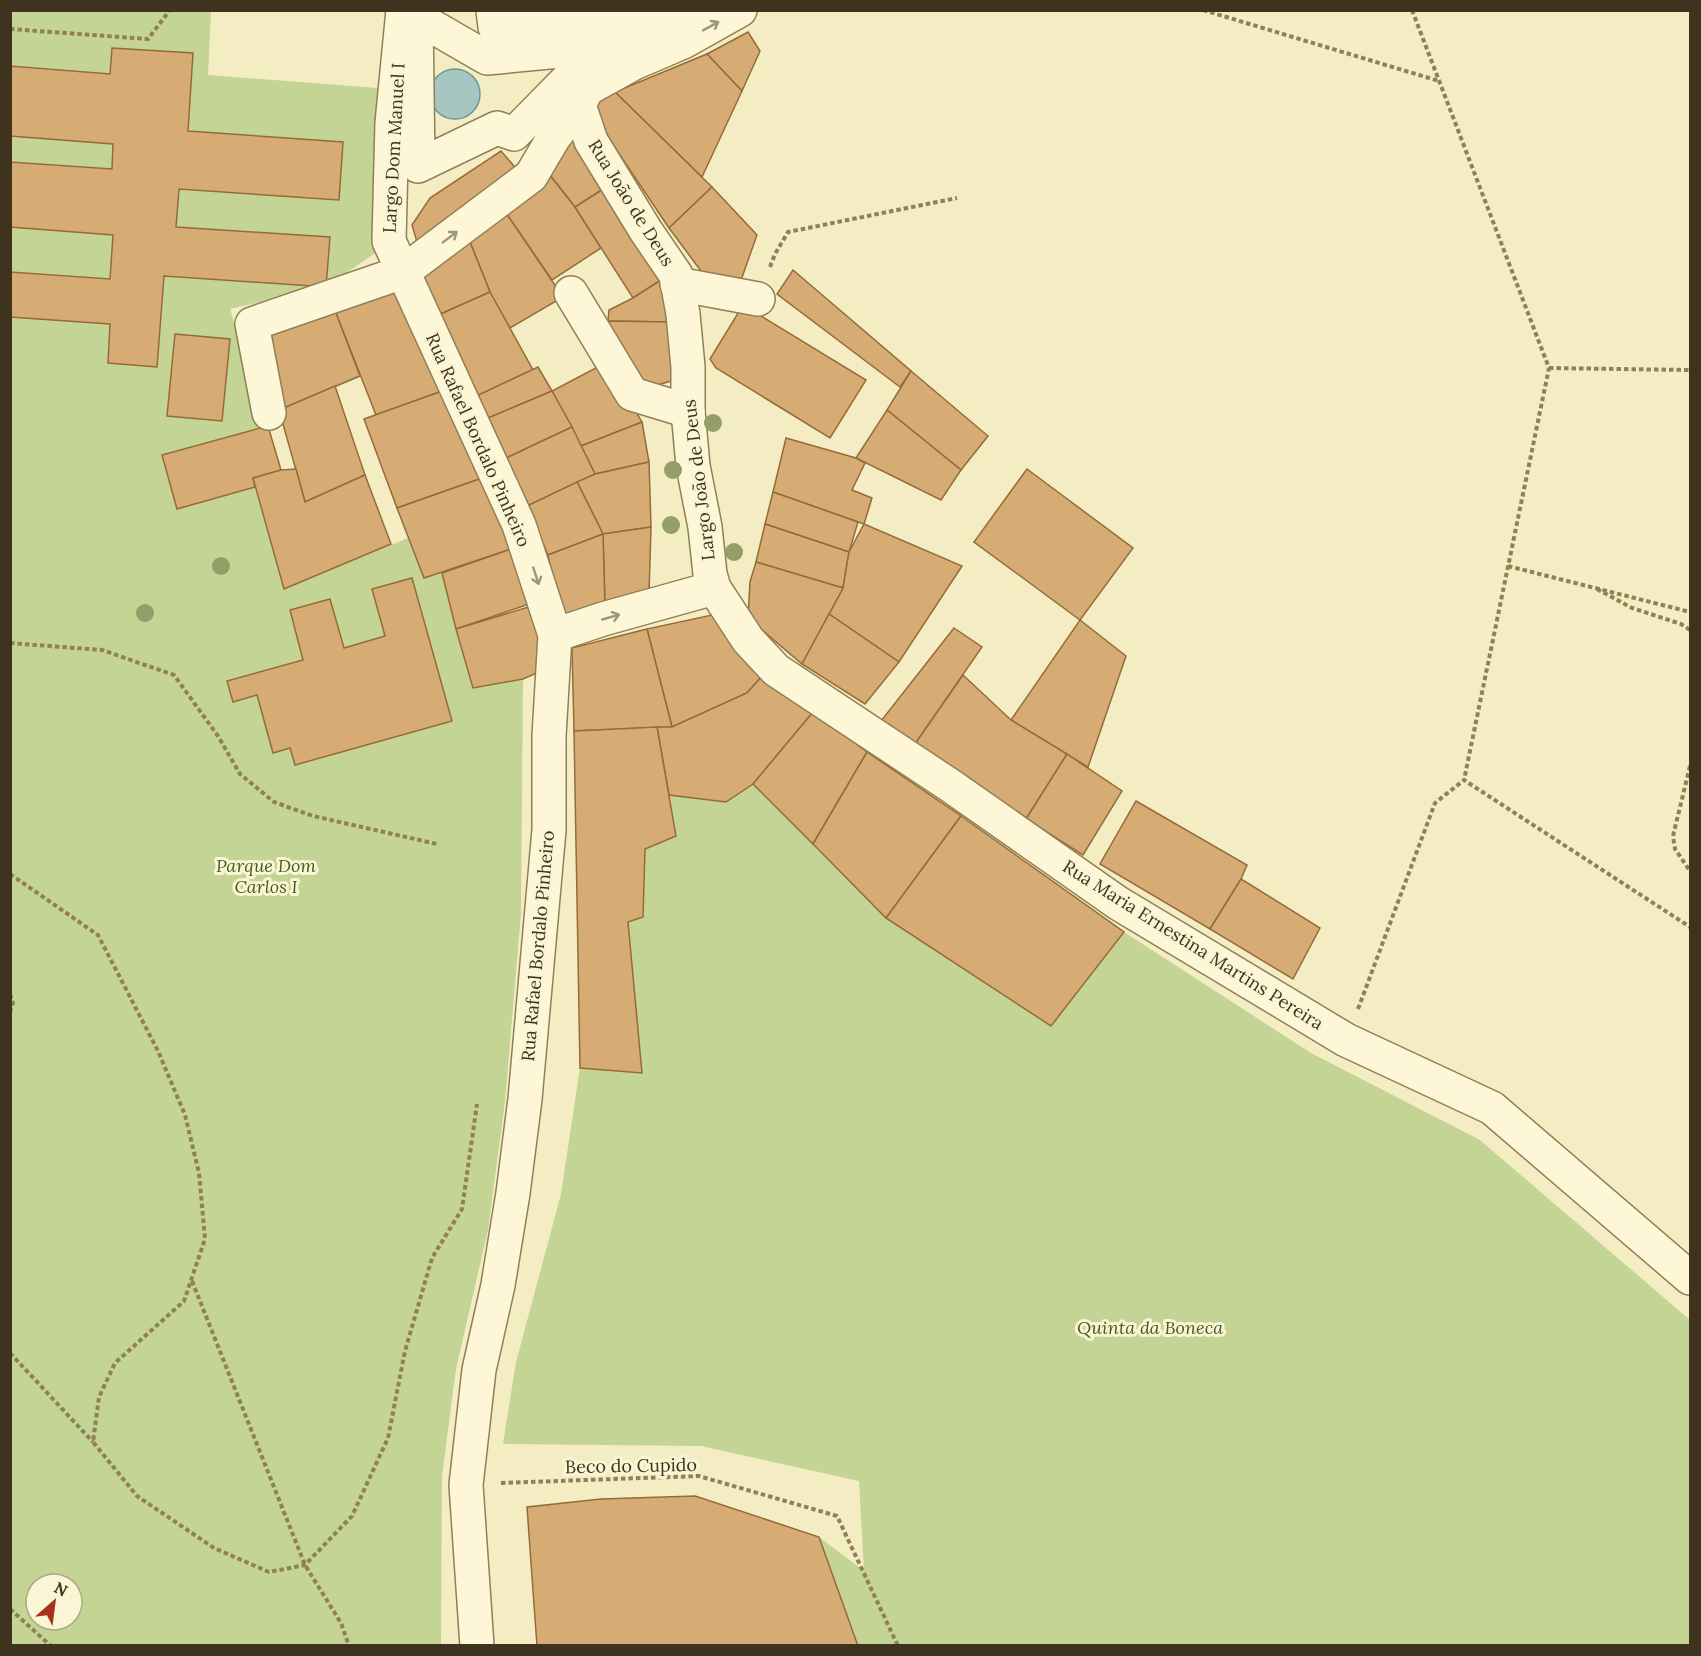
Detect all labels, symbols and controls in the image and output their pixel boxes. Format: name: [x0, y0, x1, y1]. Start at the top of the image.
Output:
one-way arrow: [702, 20, 720, 31]
street label: Largo Dom Manuel I: [378, 62, 409, 234]
street label: Rua João de Deus: [583, 135, 680, 270]
one-way arrow: [442, 230, 458, 243]
street label: Rua Rafael Bordalo Pinheiro: [421, 329, 536, 550]
street label: Largo João de Deus: [677, 398, 720, 562]
one-way arrow: [531, 566, 542, 585]
one-way arrow: [601, 611, 620, 622]
street label: Rua Rafael Bordalo Pinheiro: [516, 830, 559, 1062]
park label: Parque Dom Carlos I: [216, 854, 316, 898]
street label: Rua Maria Ernestina Martins Pereira: [1059, 854, 1328, 1035]
park label: Quinta da Boneca: [1077, 1316, 1223, 1339]
street label: Beco do Cupido: [565, 1453, 697, 1478]
north arrow: [24, 1572, 84, 1632]
text: N: [51, 1577, 71, 1600]

